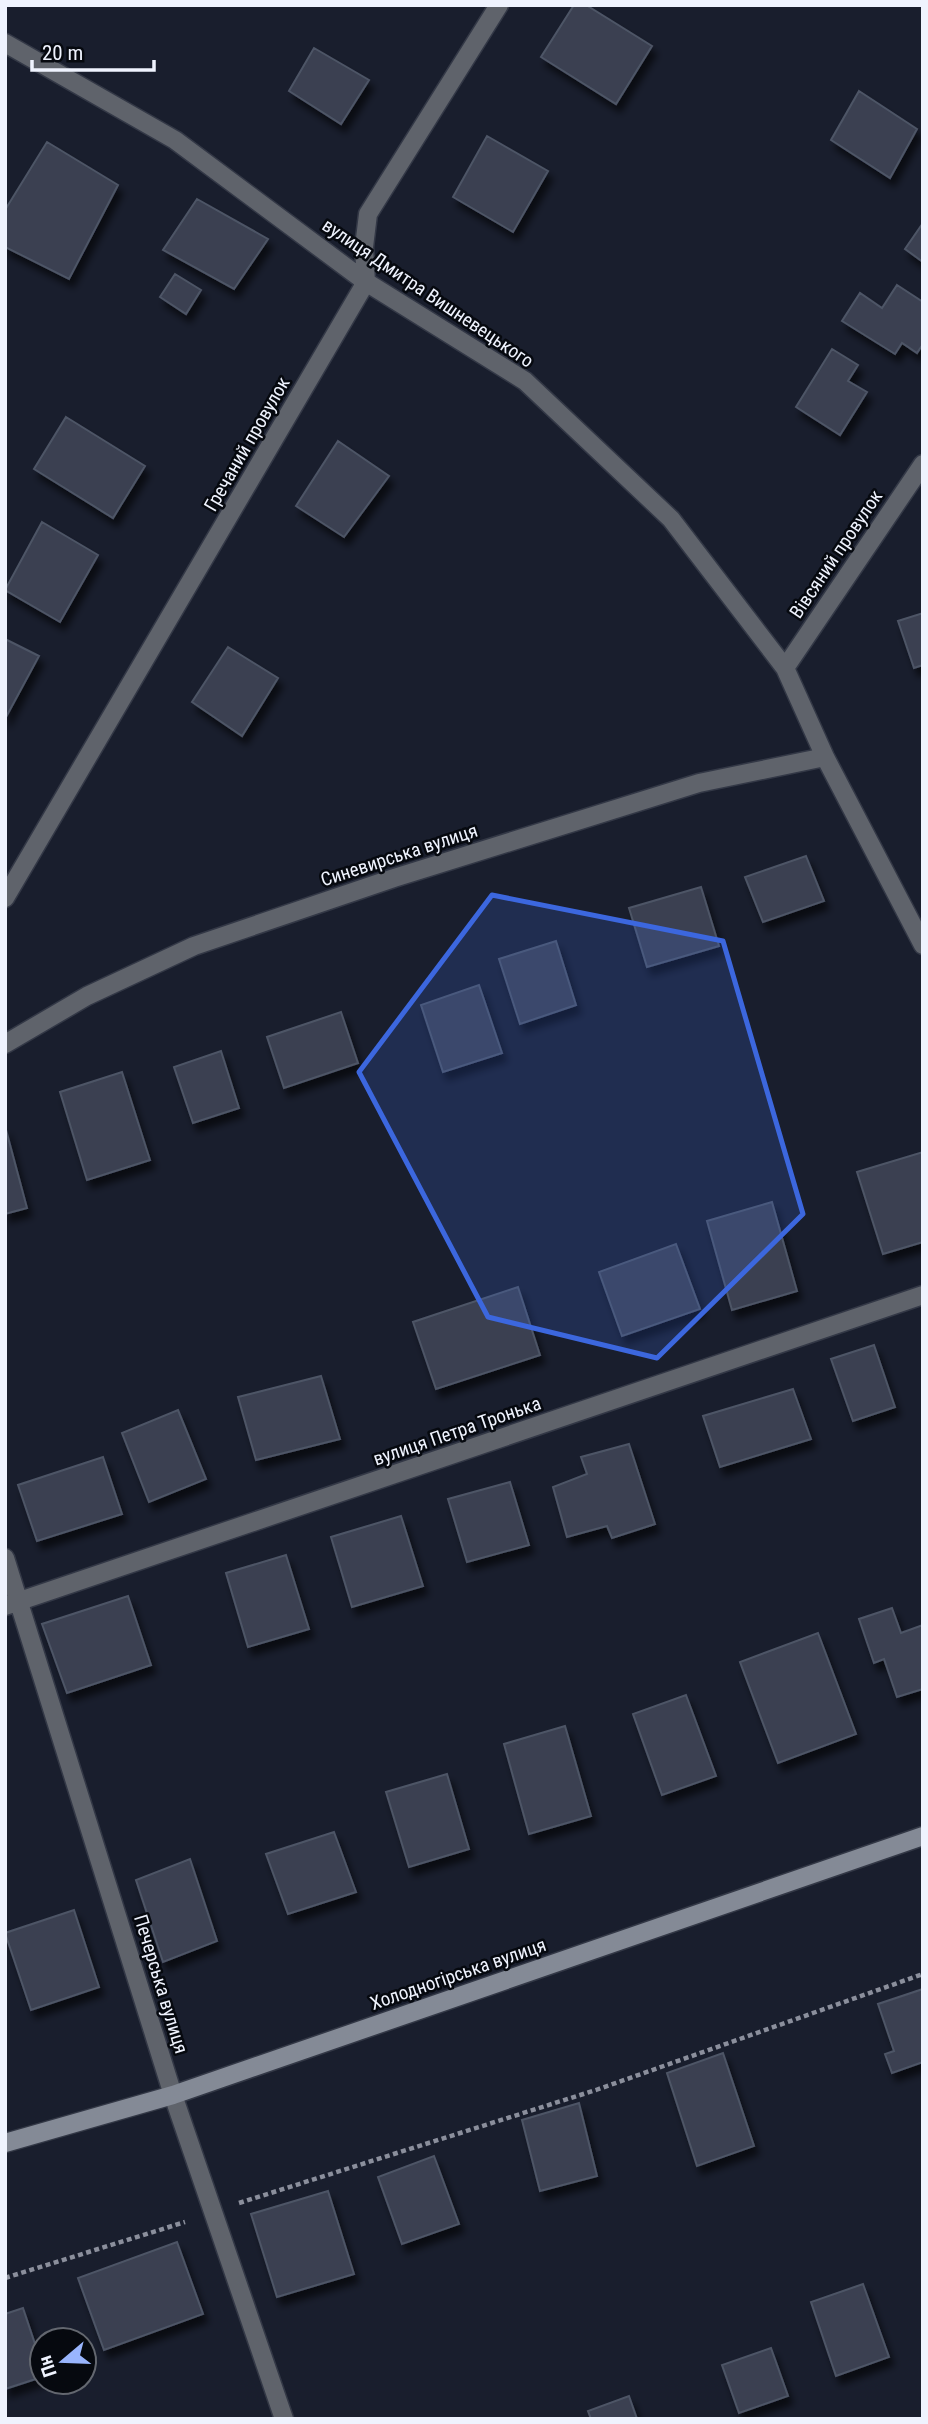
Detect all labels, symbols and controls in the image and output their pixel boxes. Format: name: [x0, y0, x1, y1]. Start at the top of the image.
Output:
scale bar: [32, 28, 154, 72]
text: 20 m: [42, 41, 83, 65]
street label: вулиця Дмитра Вишневецького: [318, 214, 538, 372]
street label: Гречаний провулок: [199, 373, 295, 515]
street label: Вівсяний провулок: [785, 486, 887, 622]
street label: Синевирська вулиця: [318, 819, 480, 891]
street label: вулиця Петра Тронька: [370, 1391, 544, 1471]
street label: Печерська вулиця: [129, 1912, 193, 2056]
street label: Холодногірська вулиця: [367, 1933, 549, 2015]
north arrow: [28, 2326, 98, 2396]
text: Пн: [33, 2353, 62, 2380]

